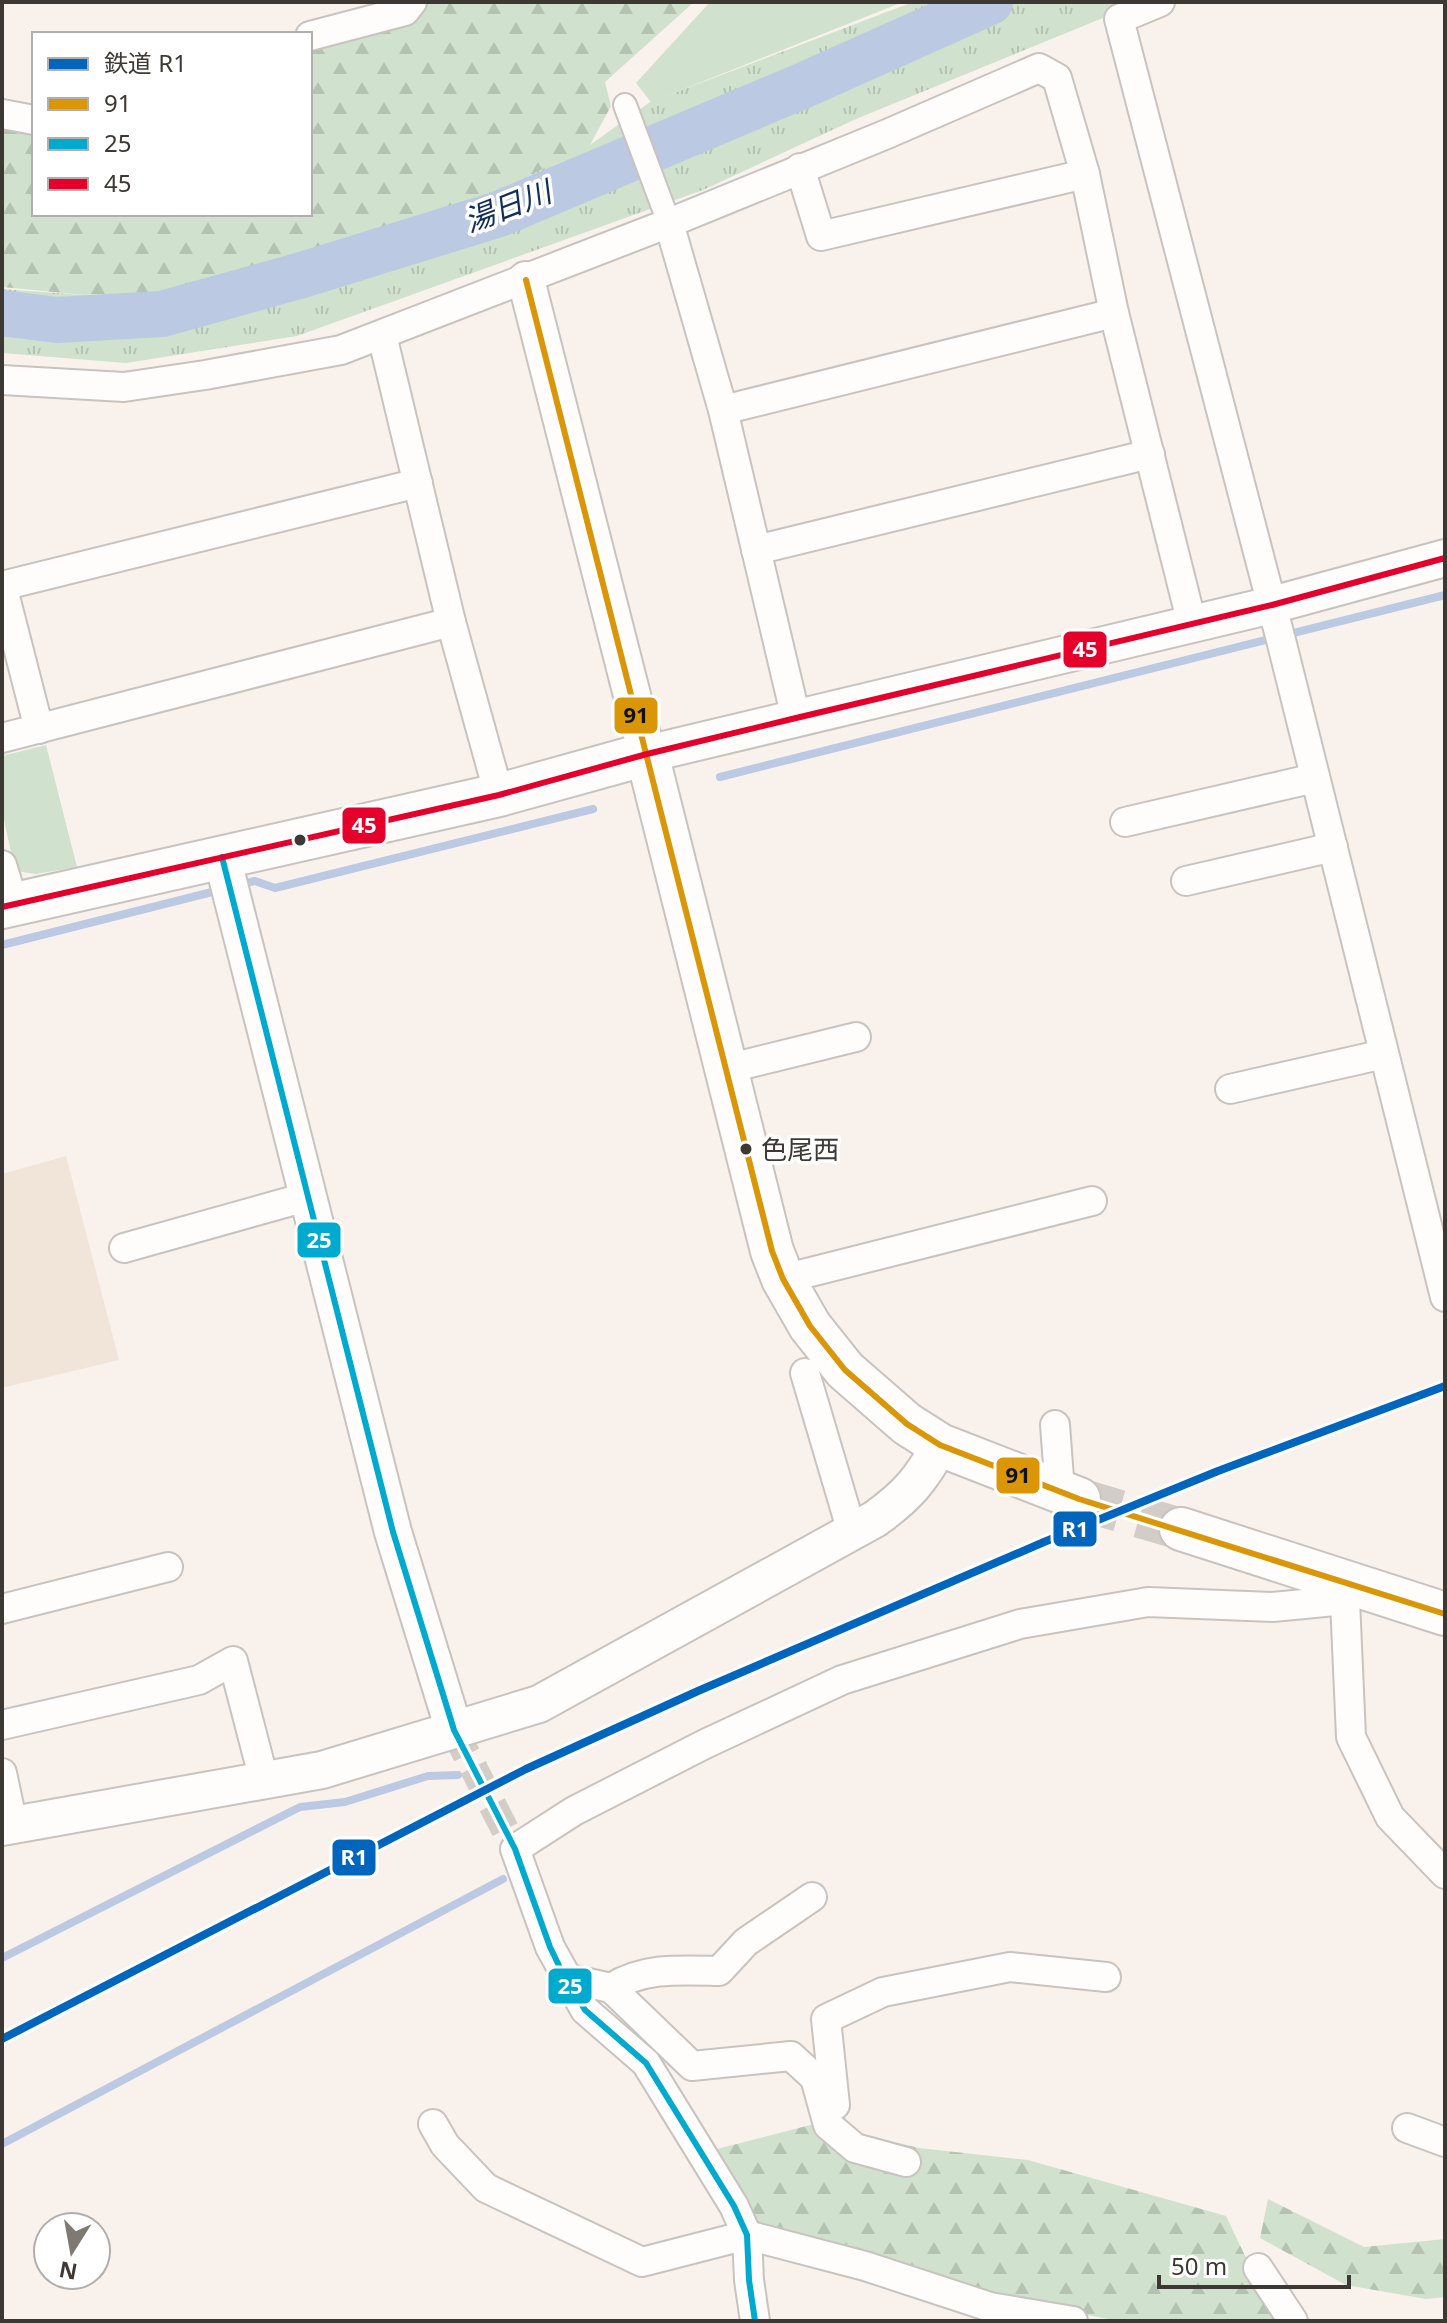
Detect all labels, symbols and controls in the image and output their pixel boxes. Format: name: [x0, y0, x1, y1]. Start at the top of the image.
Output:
legend: [32, 32, 312, 216]
text: 鉄道 R1: [104, 46, 187, 79]
text: 91: [104, 86, 131, 119]
text: 25: [104, 126, 131, 159]
text: 45: [104, 166, 131, 199]
water label: 湯日川: [458, 169, 560, 241]
line badge: 45: [1062, 630, 1108, 669]
text: 45: [1072, 633, 1098, 663]
line badge: 91: [613, 696, 659, 735]
text: 91: [623, 699, 649, 729]
line badge: 45: [341, 806, 387, 845]
text: 45: [351, 809, 377, 839]
unlabelled marker: [292, 832, 308, 848]
place label: 色尾西: [761, 1131, 839, 1167]
marker: 色尾西: [738, 1141, 754, 1157]
line badge: 25: [296, 1221, 342, 1259]
text: 25: [306, 1224, 332, 1254]
line badge: 91: [995, 1456, 1041, 1495]
text: 91: [1005, 1459, 1031, 1489]
line badge: R1: [1052, 1510, 1098, 1548]
text: R1: [1061, 1513, 1089, 1543]
line badge: R1: [331, 1838, 377, 1877]
text: R1: [340, 1841, 368, 1871]
line badge: 25: [547, 1967, 593, 2005]
text: 25: [557, 1970, 583, 2000]
north arrow: [32, 2211, 112, 2291]
scale bar: [1159, 2239, 1349, 2289]
text: 50 m: [1171, 2249, 1227, 2282]
text: N: [56, 2255, 80, 2288]

